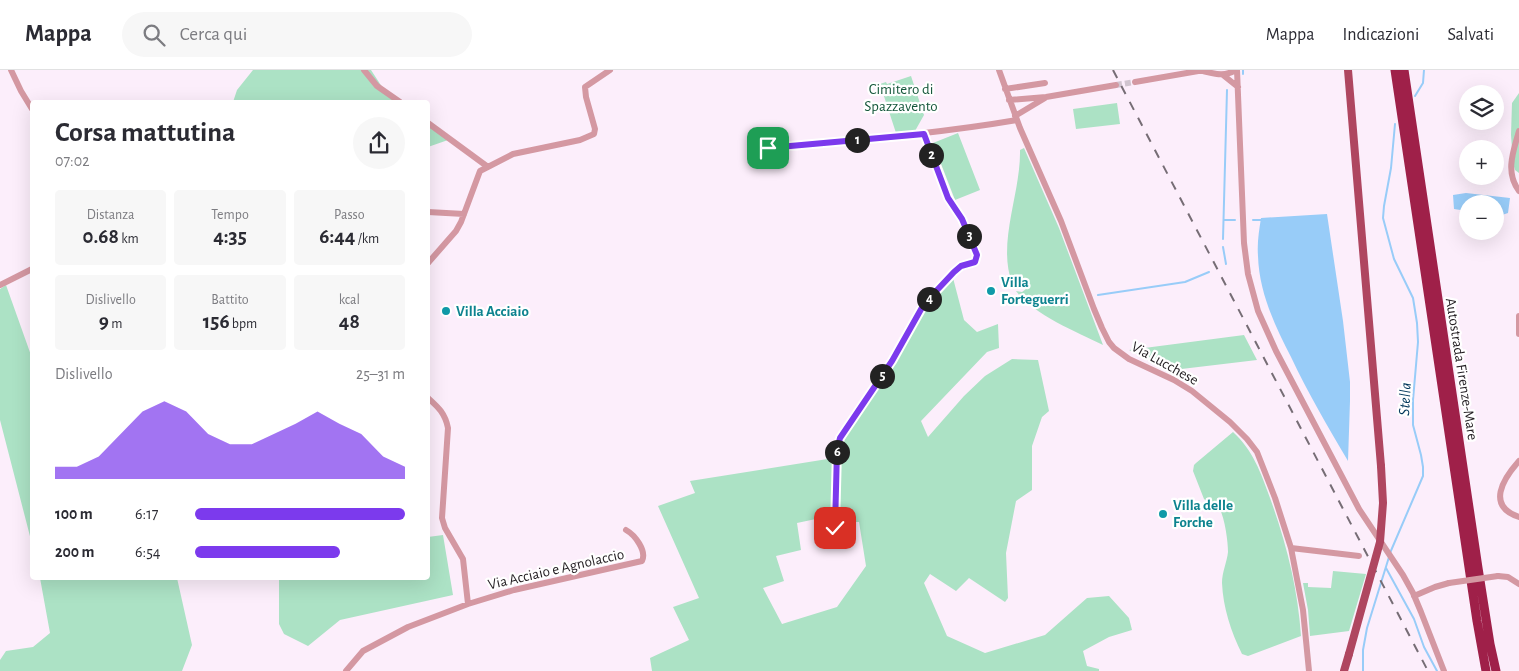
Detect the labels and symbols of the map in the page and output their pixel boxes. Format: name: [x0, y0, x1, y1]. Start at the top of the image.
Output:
park label: Cimitero di Spazzavento: [864, 82, 938, 114]
pin: [747, 127, 789, 169]
pin: 1: [844, 128, 870, 152]
pin: 2: [918, 142, 944, 168]
pin: 3: [956, 224, 982, 248]
place label: Villa Forteguerri: [1001, 275, 1069, 307]
marker: Villa Forteguerri: [985, 285, 997, 297]
pin: 4: [916, 286, 942, 312]
street label: Autostrada Firenze-Mare: [1443, 297, 1480, 441]
place label: Villa Acciaio: [456, 304, 529, 319]
marker: Villa Acciaio: [440, 305, 452, 317]
street label: Via Lucchese: [1129, 339, 1201, 388]
pin: 5: [870, 364, 894, 388]
water label: Stella: [1396, 382, 1414, 416]
pin: 6: [824, 440, 850, 464]
place label: Villa delle Forche: [1173, 498, 1233, 530]
pin: [814, 507, 856, 549]
marker: Villa delle Forche: [1157, 508, 1169, 520]
street label: Via Acciaio e Agnolaccio: [487, 547, 626, 592]

